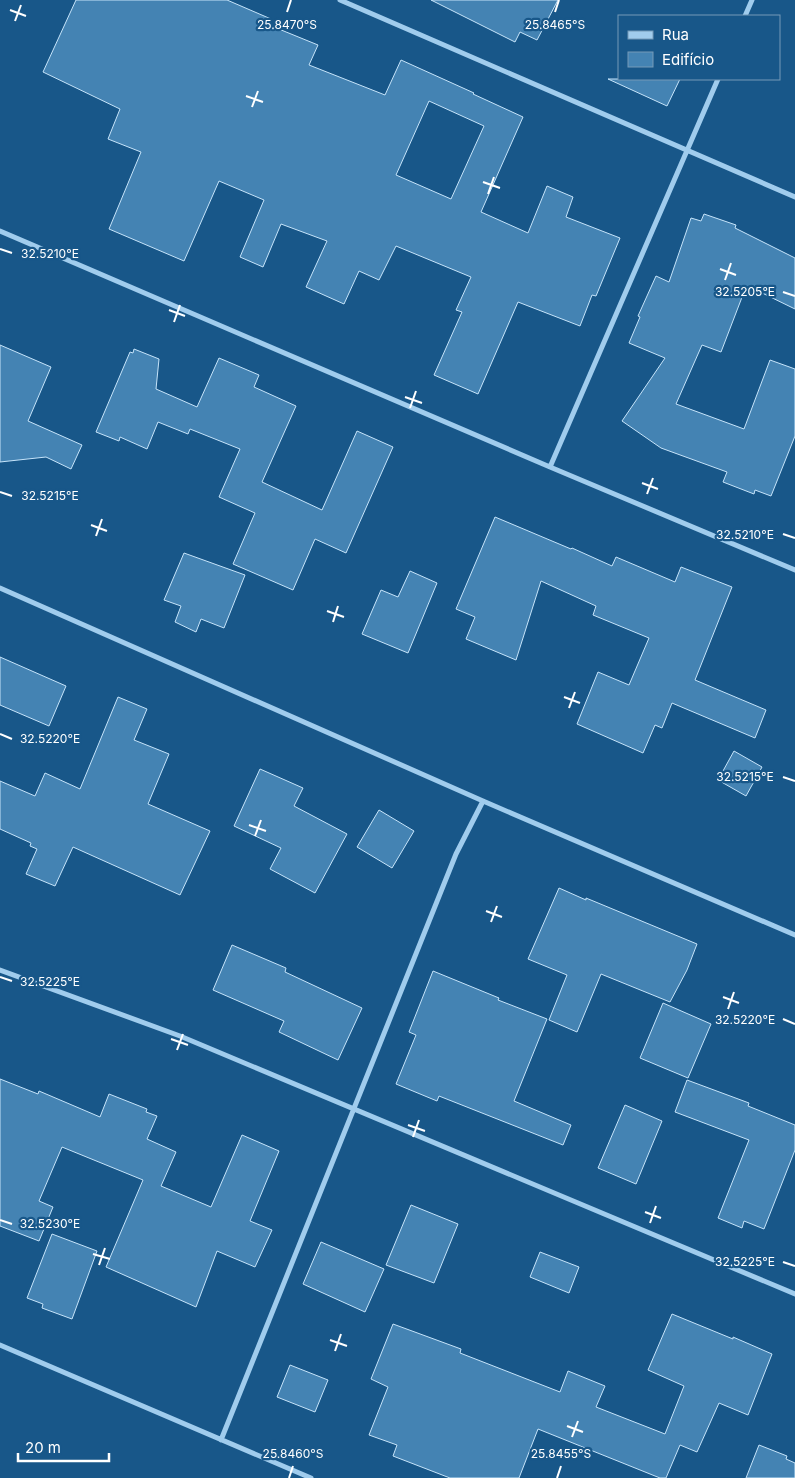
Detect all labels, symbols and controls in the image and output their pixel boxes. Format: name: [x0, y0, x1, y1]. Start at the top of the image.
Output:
legend: [618, 15, 780, 80]
text: 25.8470°S: [257, 17, 317, 32]
text: 25.8465°S: [525, 17, 586, 32]
text: Rua: [662, 25, 689, 44]
text: Edifício: [662, 50, 714, 69]
text: 32.5210°E: [21, 246, 79, 261]
text: 32.5205°E: [715, 284, 775, 299]
text: 32.5215°E: [21, 488, 79, 503]
text: 32.5210°E: [716, 527, 774, 542]
text: 32.5220°E: [20, 731, 80, 746]
text: 32.5215°E: [716, 769, 774, 784]
text: 32.5225°E: [20, 974, 80, 989]
text: 32.5220°E: [715, 1012, 775, 1027]
text: 32.5230°E: [20, 1216, 80, 1231]
text: 32.5225°E: [715, 1254, 775, 1269]
scale bar: [18, 1430, 109, 1462]
text: 20 m: [25, 1438, 61, 1457]
text: 25.8460°S: [263, 1446, 324, 1461]
text: 25.8455°S: [531, 1446, 592, 1461]

